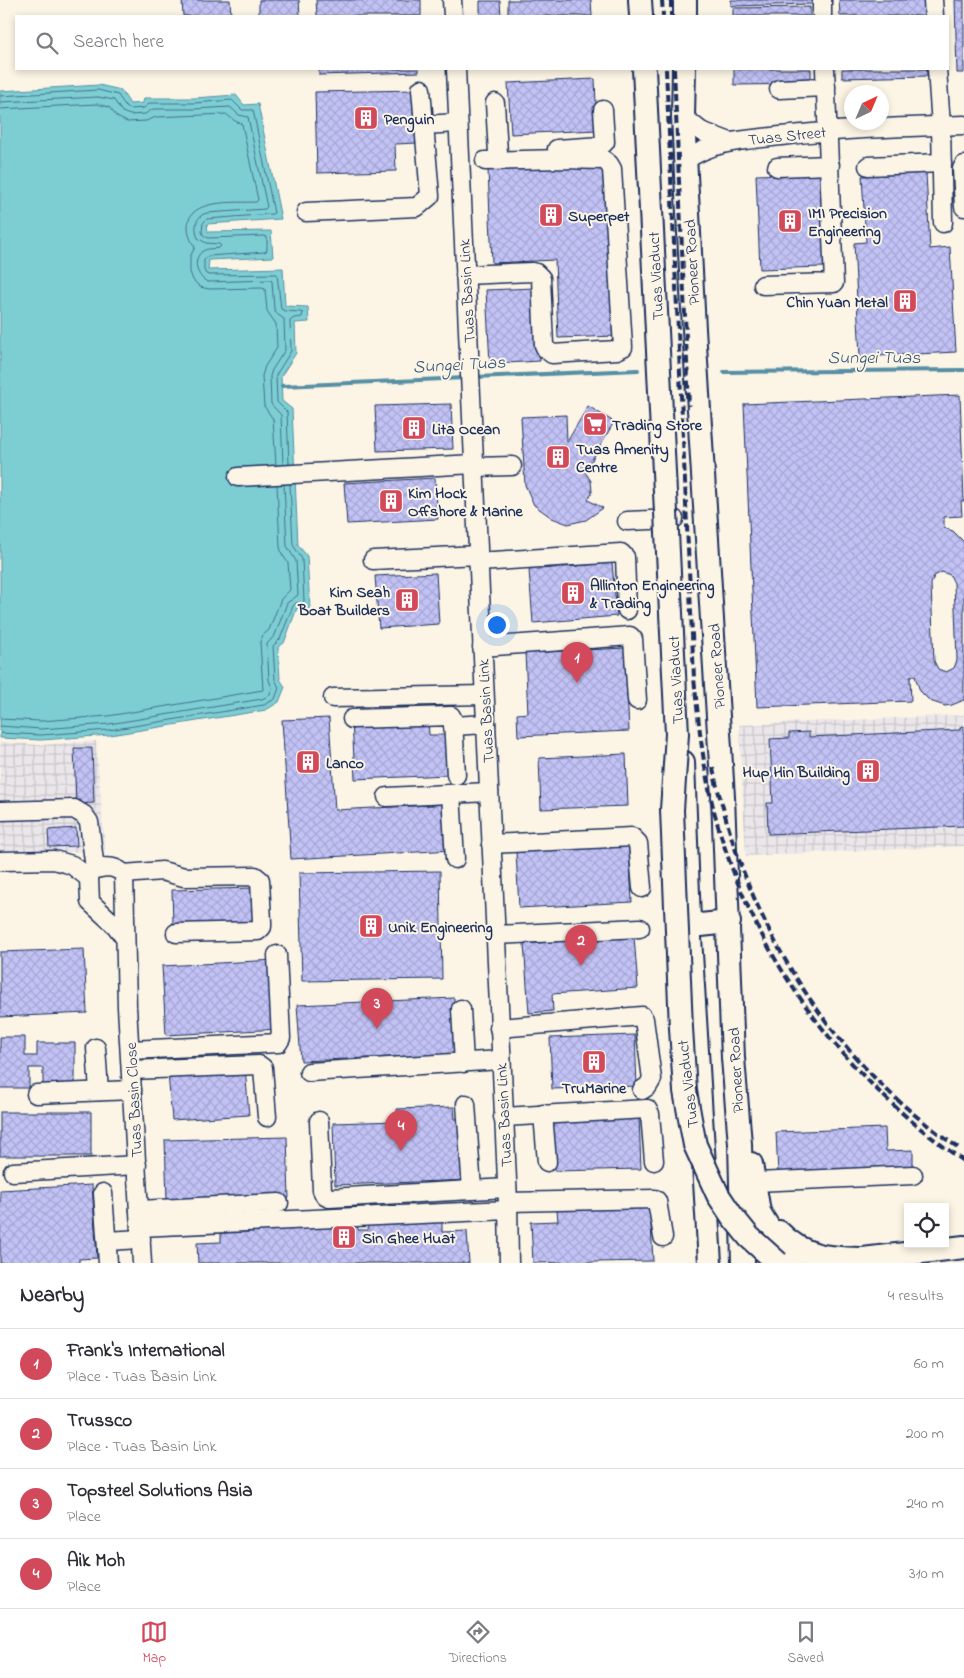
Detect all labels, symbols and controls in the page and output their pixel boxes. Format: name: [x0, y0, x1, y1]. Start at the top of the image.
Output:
search box: [15, 15, 949, 70]
icon: search: [33, 29, 61, 57]
text: Search here: [73, 29, 164, 56]
north arrow: [844, 85, 889, 130]
building icon: Penguin: [353, 105, 379, 131]
place label: Penguin: [384, 108, 435, 133]
street label: Tuas Street: [747, 121, 828, 153]
building icon: Superpet: [538, 202, 564, 228]
place label: IMI Precision Engineering: [808, 202, 887, 245]
place label: Superpet: [568, 205, 630, 229]
building icon: IMI Precision Engineering: [777, 208, 803, 234]
street label: Pioneer Road: [679, 219, 707, 305]
street label: Tuas Viaduct: [643, 230, 671, 321]
street label: Tuas Basin Link: [453, 237, 483, 344]
building icon: Chin Yuan Metal: [892, 288, 918, 314]
place label: Chin Yuan Metal: [786, 291, 888, 315]
water label: Sungei Tuas: [828, 346, 921, 372]
water label: Sungei Tuas: [412, 351, 507, 381]
supermarket icon: Trading Store: [582, 411, 608, 437]
place label: Trading Store: [612, 414, 703, 439]
building icon: Lita Ocean: [401, 415, 427, 441]
place label: Lita Ocean: [432, 418, 500, 442]
place label: Tuas Amenity Centre: [576, 438, 669, 480]
building icon: Tuas Amenity Centre: [545, 444, 571, 470]
place label: Kim Hock Offshore & Marine: [408, 482, 524, 524]
building icon: Kim Hock Offshore & Marine: [378, 488, 404, 514]
place label: Allinton Engineering & Trading: [589, 574, 714, 617]
building icon: Allinton Engineering & Trading: [560, 580, 586, 606]
place label: Kim Seah Boat Builders: [297, 581, 390, 623]
building icon: Kim Seah Boat Builders: [394, 587, 420, 613]
your location: [484, 612, 510, 638]
street label: Pioneer Road: [703, 622, 733, 709]
street label: Tuas Viaduct: [663, 634, 691, 725]
pin: 1: [561, 642, 593, 683]
street label: Tuas Basin Link: [472, 657, 502, 764]
building icon: Lanco: [295, 749, 321, 775]
place label: Lanco: [326, 752, 364, 776]
building icon: Hup Hin Building: [855, 758, 881, 784]
place label: Hup Hin Building: [742, 761, 850, 786]
building icon: Unik Engineering: [358, 913, 384, 939]
place label: Unik Engineering: [388, 916, 493, 941]
pin: 2: [565, 925, 597, 966]
pin: 3: [361, 988, 393, 1029]
street label: Pioneer Road: [723, 1027, 751, 1113]
street label: Tuas Viaduct: [672, 1038, 706, 1129]
street label: Tuas Basin Close: [120, 1041, 150, 1158]
building icon: TruMarine: [581, 1049, 607, 1075]
street label: Tuas Basin Link: [490, 1061, 520, 1168]
place label: TruMarine: [562, 1077, 627, 1101]
pin: 4: [385, 1110, 417, 1151]
map controls: [904, 1203, 949, 1248]
button: locate: [904, 1203, 949, 1248]
building icon: Sin Ghee Huat: [331, 1224, 357, 1250]
place label: Sin Ghee Huat: [362, 1227, 456, 1251]
text: Nearby: [20, 1281, 84, 1311]
text: 4 results: [888, 1284, 944, 1308]
text: Frank's International: [67, 1338, 225, 1365]
text: 1: [33, 1352, 39, 1376]
text: 60 m: [914, 1352, 944, 1376]
text: Place · Tuas Basin Link: [67, 1365, 216, 1389]
text: Trussco: [67, 1408, 132, 1435]
text: 2: [32, 1422, 40, 1446]
text: 200 m: [906, 1422, 944, 1446]
text: Place · Tuas Basin Link: [67, 1435, 216, 1459]
text: Topsteel Solutions Asia: [67, 1478, 252, 1505]
text: 3: [33, 1492, 39, 1516]
text: 240 m: [906, 1492, 944, 1516]
text: Place: [67, 1505, 101, 1529]
text: Aik Moh: [67, 1548, 125, 1575]
text: 4: [33, 1562, 39, 1586]
text: 310 m: [909, 1562, 944, 1586]
text: Place: [67, 1575, 101, 1599]
tab: Map: [140, 1618, 168, 1669]
tab: Directions: [449, 1618, 507, 1669]
tab: Saved: [787, 1618, 824, 1669]

